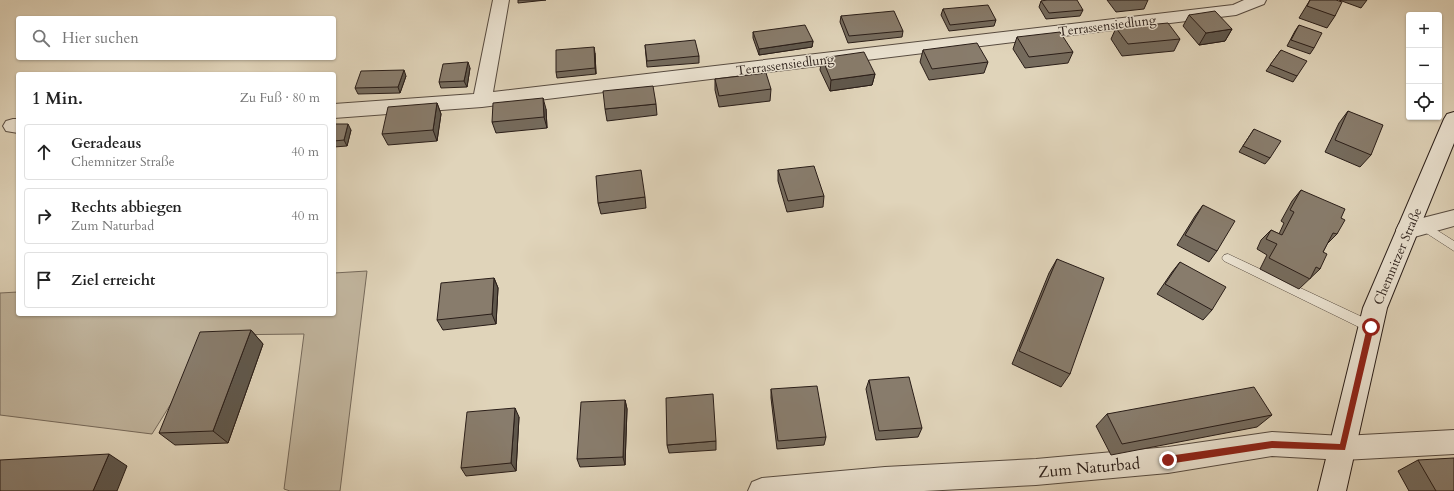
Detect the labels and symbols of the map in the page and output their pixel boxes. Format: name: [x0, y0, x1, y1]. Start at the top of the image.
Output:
street label: Terrassensiedlung: [1057, 11, 1158, 41]
street label: Terrassensiedlung: [735, 50, 836, 80]
street label: Chemnitzer Straße: [1369, 205, 1426, 308]
route start: [1362, 318, 1380, 336]
route end: [1159, 451, 1177, 469]
street label: Zum Naturbad: [1037, 453, 1141, 483]

